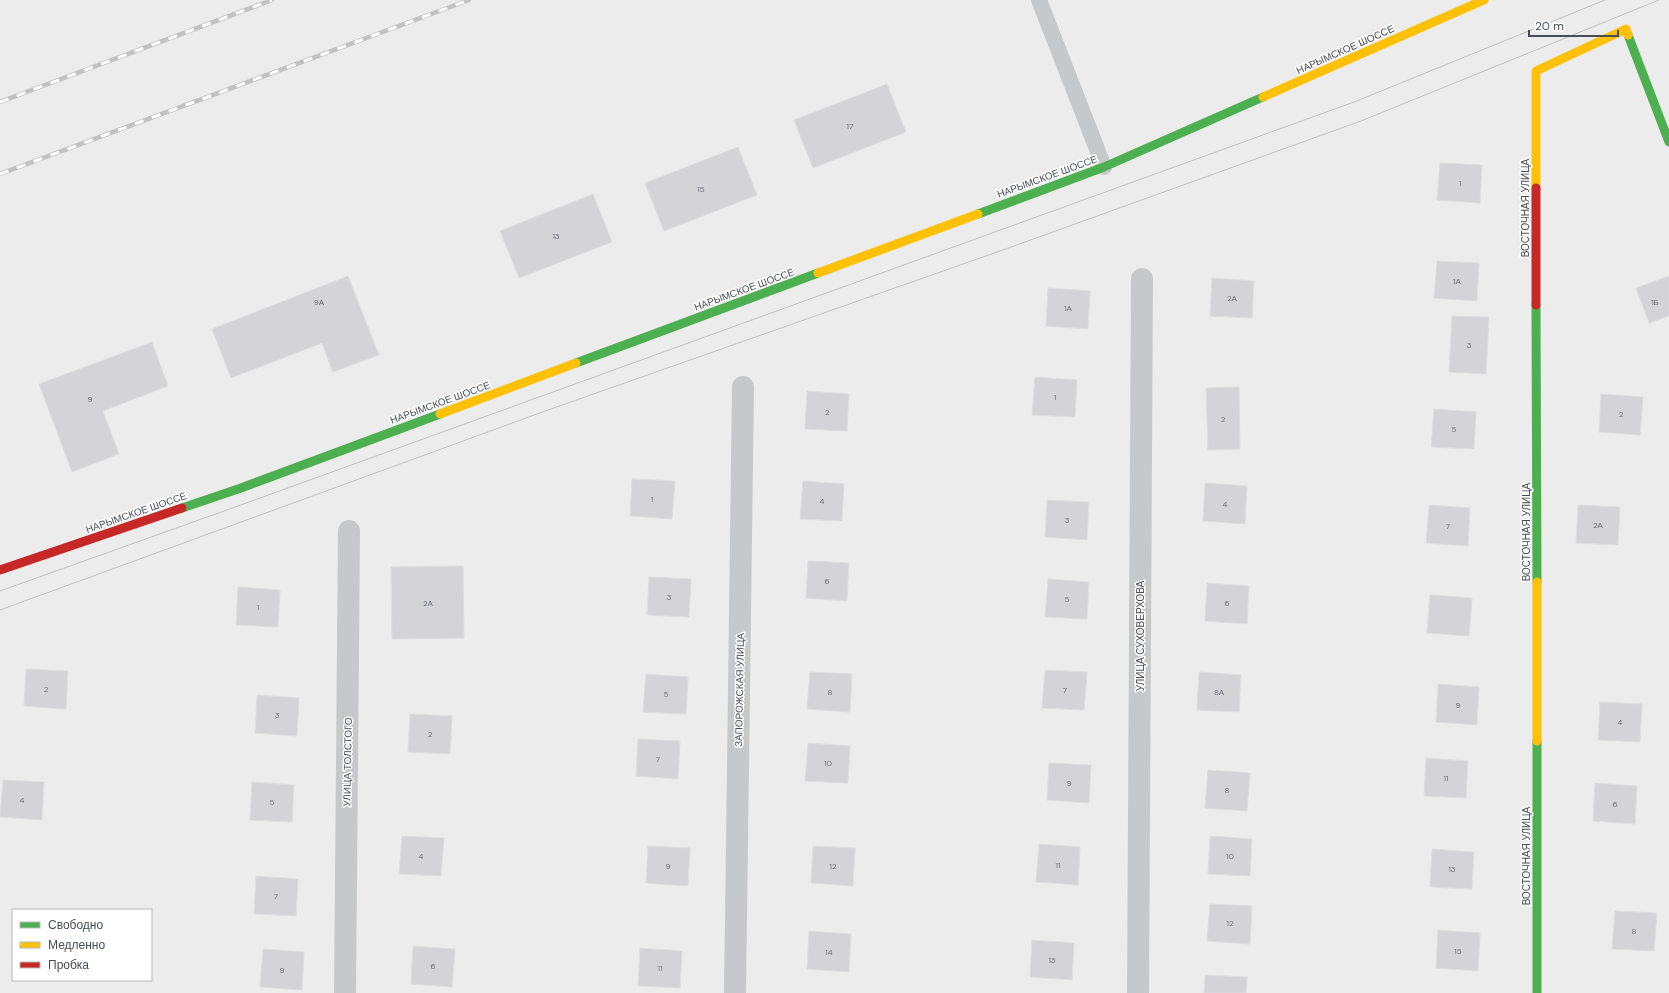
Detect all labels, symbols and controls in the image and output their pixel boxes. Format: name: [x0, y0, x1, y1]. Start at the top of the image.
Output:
scale bar: [1529, 12, 1618, 38]
text: 20 m: [1535, 18, 1564, 34]
street label: НАРЫМСКОЕ ШОССЕ: [1294, 22, 1396, 77]
house number: 17: [847, 121, 853, 131]
street label: НАРЫМСКОЕ ШОССЕ: [995, 152, 1099, 201]
street label: ВОСТОЧНАЯ УЛИЦА: [1519, 158, 1532, 257]
house number: 1: [1459, 178, 1461, 188]
house number: 15: [697, 184, 705, 194]
house number: 13: [552, 231, 560, 241]
street label: НАРЫМСКОЕ ШОССЕ: [692, 265, 796, 314]
house number: 1А: [1453, 276, 1462, 286]
house number: 2А: [1227, 293, 1238, 303]
house number: 9А: [314, 297, 325, 307]
house number: 1Б: [1651, 297, 1659, 307]
house number: 1А: [1064, 303, 1073, 313]
house number: 3: [1467, 340, 1472, 350]
street label: НАРЫМСКОЕ ШОССЕ: [388, 378, 492, 427]
house number: 1: [1054, 392, 1056, 402]
house number: 9: [87, 394, 93, 404]
house number: 2: [825, 407, 830, 417]
house number: 2: [1619, 409, 1624, 419]
house number: 2: [1221, 414, 1226, 424]
house number: 5: [1452, 424, 1457, 434]
street label: ВОСТОЧНАЯ УЛИЦА: [1520, 482, 1533, 581]
street label: НАРЫМСКОЕ ШОССЕ: [84, 489, 189, 536]
house number: 1: [651, 494, 653, 504]
house number: 4: [820, 496, 825, 506]
house number: 4: [1223, 499, 1228, 509]
house number: 3: [1065, 515, 1070, 525]
house number: 2А: [1593, 520, 1604, 530]
house number: 7: [1446, 521, 1450, 531]
house number: 6: [824, 576, 830, 586]
street label: УЛИЦА СУХОВЕРХОВА: [1134, 580, 1147, 691]
house number: 3: [667, 592, 672, 602]
house number: 5: [1065, 594, 1070, 604]
house number: 2А: [423, 598, 434, 608]
house number: 6: [1224, 598, 1230, 608]
house number: 1: [257, 602, 259, 612]
street label: ЗАПОРОЖСКАЯ УЛИЦА: [732, 633, 747, 747]
house number: 2: [44, 684, 49, 694]
house number: 7: [1063, 685, 1067, 695]
house number: 8: [828, 687, 833, 697]
house number: 8А: [1214, 687, 1225, 697]
house number: 5: [664, 689, 669, 699]
house number: 9: [1455, 700, 1461, 710]
house number: 3: [275, 710, 280, 720]
street label: УЛИЦА ТОЛСТОГО: [340, 717, 355, 807]
house number: 4: [1618, 717, 1623, 727]
house number: 2: [428, 729, 433, 739]
house number: 7: [656, 754, 660, 764]
house number: 10: [824, 758, 833, 768]
house number: 11: [1444, 773, 1449, 783]
house number: 9: [1066, 778, 1072, 788]
house number: 8: [1225, 785, 1230, 795]
house number: 4: [20, 795, 25, 805]
house number: 5: [270, 797, 275, 807]
house number: 6: [1612, 799, 1618, 809]
street label: ВОСТОЧНАЯ УЛИЦА: [1520, 806, 1533, 905]
house number: 4: [419, 851, 424, 861]
house number: 10: [1226, 851, 1235, 861]
house number: 11: [1056, 860, 1061, 870]
house number: 9: [665, 861, 671, 871]
house number: 12: [829, 861, 837, 871]
house number: 13: [1448, 864, 1456, 874]
house number: 7: [274, 891, 278, 901]
legend: [12, 909, 152, 981]
text: Свободно: [48, 917, 103, 933]
house number: 12: [1226, 918, 1234, 928]
house number: 8: [1632, 926, 1637, 936]
text: Медленно: [48, 937, 105, 953]
house number: 15: [1454, 946, 1462, 956]
house number: 14: [825, 947, 833, 957]
house number: 13: [1048, 955, 1056, 965]
text: Пробка: [48, 957, 89, 973]
house number: 6: [430, 961, 436, 971]
house number: 11: [658, 963, 663, 973]
house number: 9: [279, 965, 285, 975]

